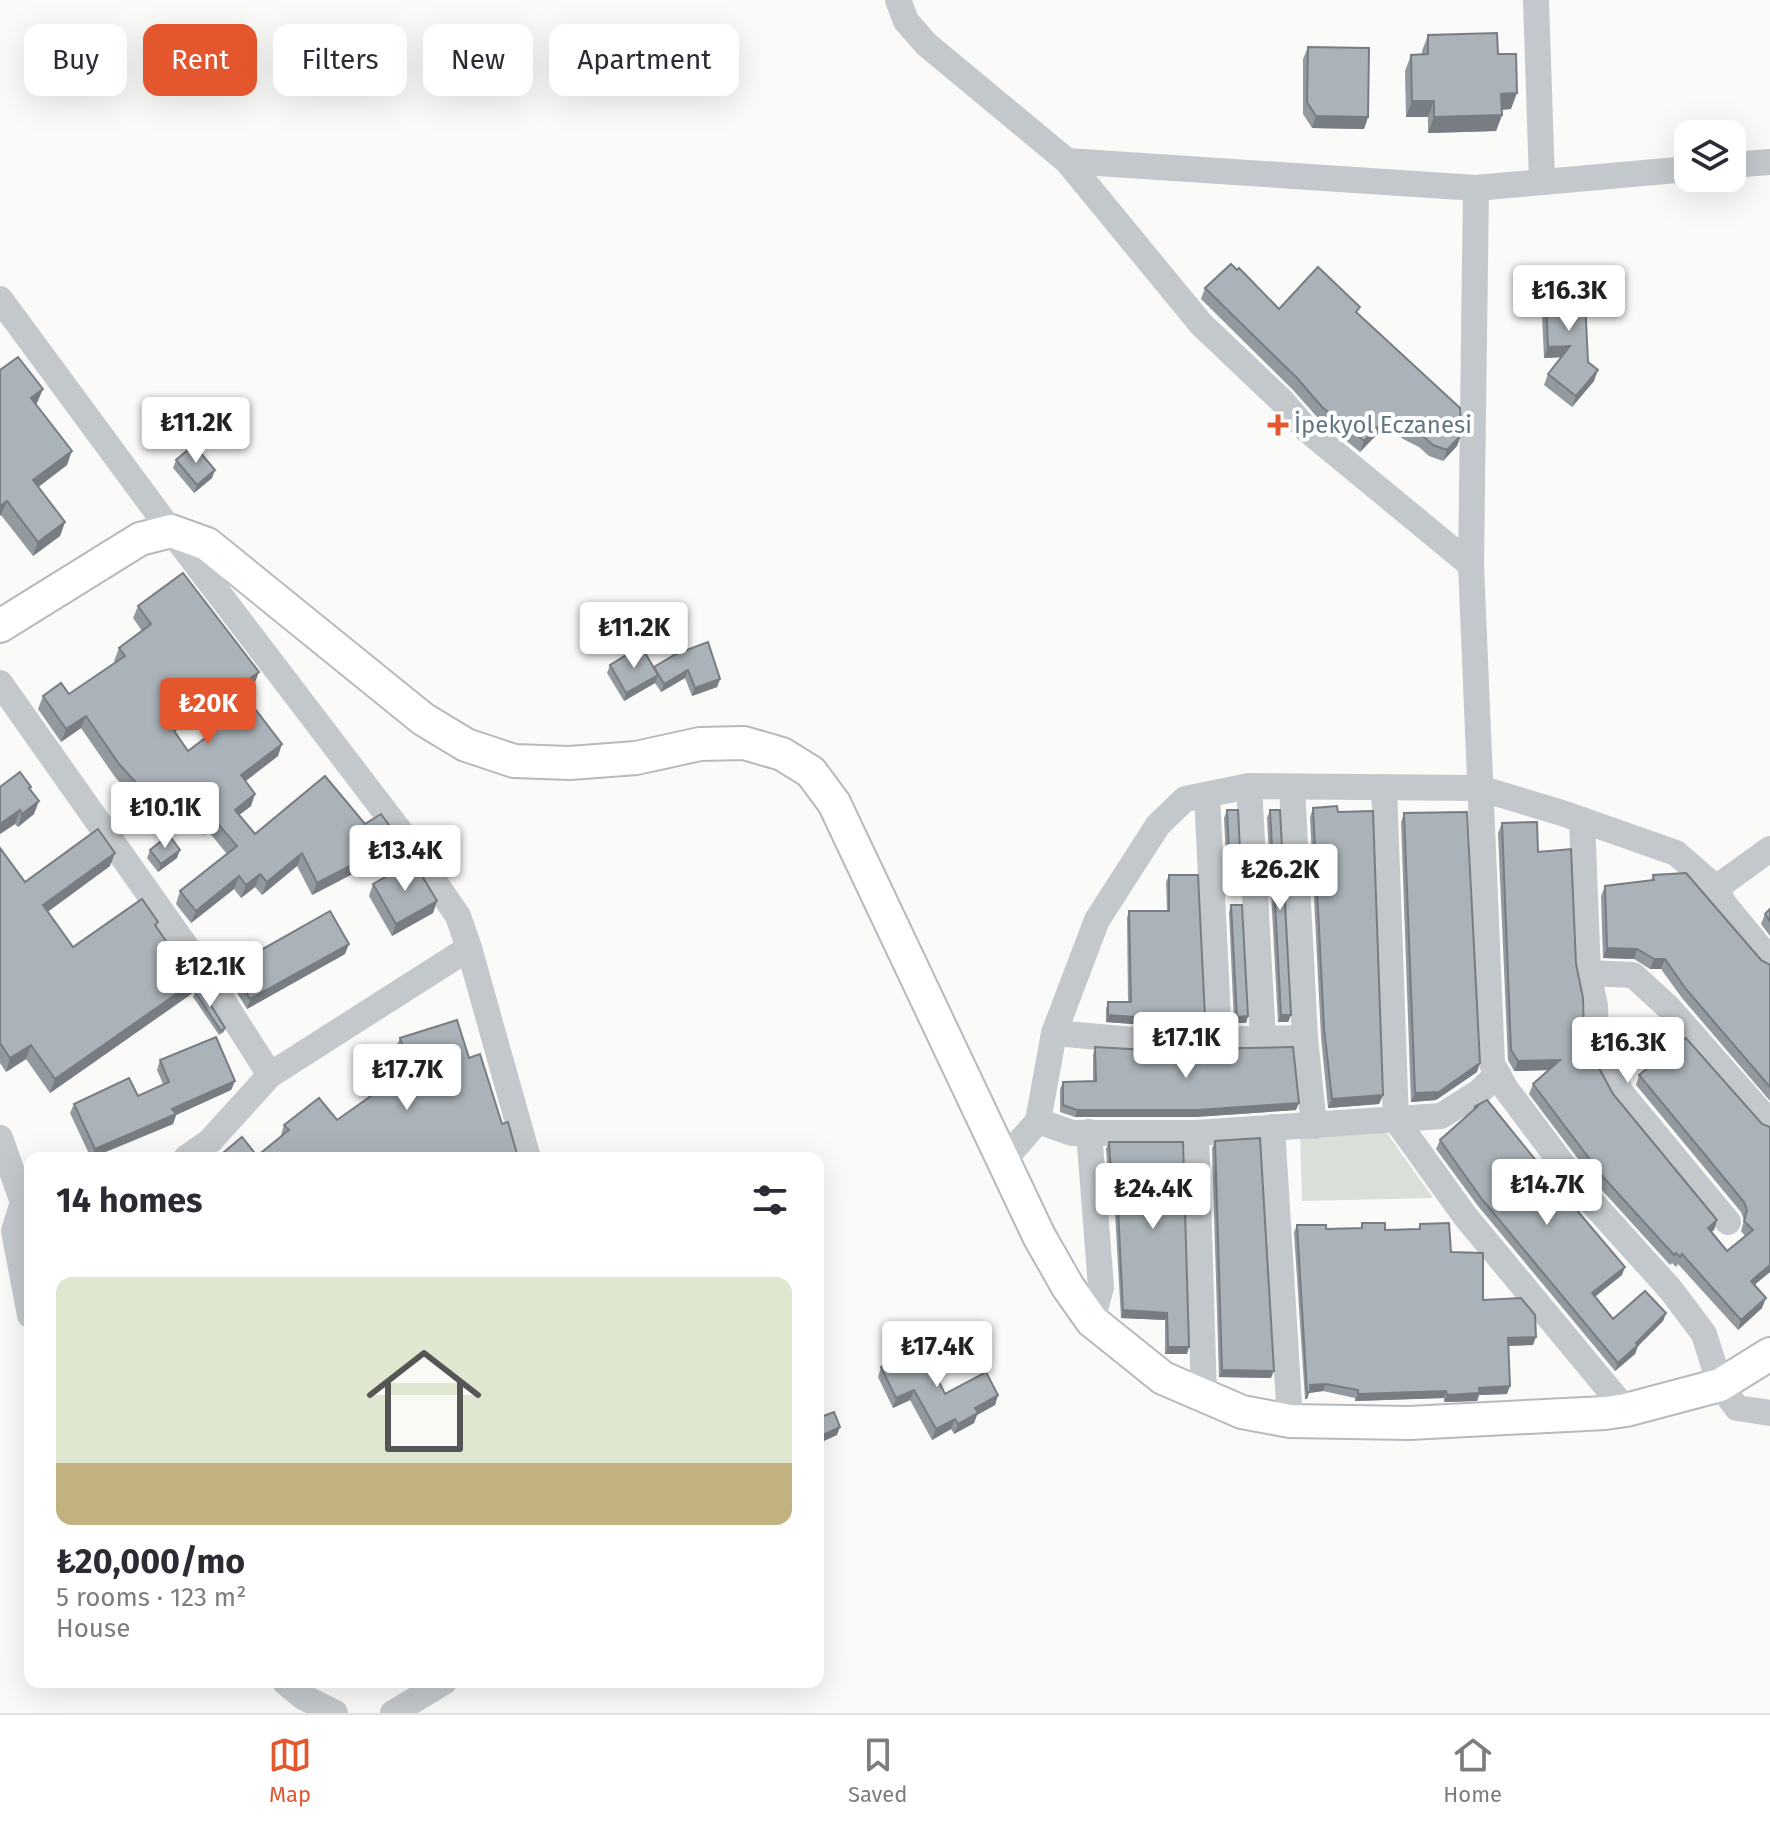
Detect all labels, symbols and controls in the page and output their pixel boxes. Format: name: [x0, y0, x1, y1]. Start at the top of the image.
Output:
chip: Buy: [24, 24, 127, 96]
chip: Rent: [143, 24, 257, 96]
chip: Filters: [273, 24, 407, 96]
chip: New: [423, 24, 533, 96]
chip: Apartment: [549, 24, 739, 96]
map controls: [1674, 120, 1746, 192]
button: layers: [1674, 120, 1746, 192]
pin: ₺16.3K: [1504, 265, 1634, 333]
text: ₺16.3K: [1531, 275, 1607, 306]
pin: ₺11.2K: [131, 397, 261, 465]
text: ₺11.2K: [160, 407, 232, 438]
place label: İpekyol Eczanesi: [1294, 411, 1472, 439]
marker: İpekyol Eczanesi: [1269, 416, 1287, 434]
pin: ₺11.2K: [569, 602, 699, 670]
text: ₺11.2K: [598, 612, 670, 643]
pin: ₺20K: [161, 678, 255, 746]
text: ₺20K: [178, 688, 238, 719]
pin: ₺10.1K: [100, 782, 230, 850]
text: ₺10.1K: [129, 792, 201, 823]
pin: ₺13.4K: [340, 825, 470, 893]
text: ₺13.4K: [367, 835, 443, 866]
pin: ₺26.2K: [1215, 844, 1345, 912]
text: ₺26.2K: [1241, 854, 1319, 885]
pin: ₺12.1K: [145, 941, 275, 1009]
text: ₺12.1K: [175, 951, 245, 982]
pin: ₺17.1K: [1121, 1012, 1251, 1080]
pin: ₺16.3K: [1563, 1017, 1693, 1085]
text: ₺17.1K: [1151, 1022, 1221, 1053]
text: ₺16.3K: [1590, 1027, 1666, 1058]
pin: ₺17.7K: [342, 1044, 472, 1112]
text: ₺17.7K: [371, 1054, 443, 1085]
pin: ₺14.7K: [1482, 1159, 1612, 1227]
pin: ₺24.4K: [1088, 1163, 1218, 1231]
text: ₺14.7K: [1510, 1169, 1584, 1200]
text: ₺24.4K: [1114, 1173, 1192, 1204]
icon: filters: [748, 1178, 792, 1222]
text: 14 homes: [56, 1180, 202, 1221]
pin: ₺17.4K: [872, 1321, 1002, 1389]
icon: home: [352, 1329, 496, 1473]
text: ₺17.4K: [900, 1331, 974, 1362]
text: ₺20,000/mo: [56, 1541, 245, 1582]
text: 5 rooms · 123 m²: [56, 1582, 246, 1613]
text: House: [56, 1613, 130, 1644]
tab: Map: [268, 1733, 312, 1808]
tab: Saved: [848, 1733, 907, 1808]
tab: Home: [1443, 1733, 1502, 1808]

